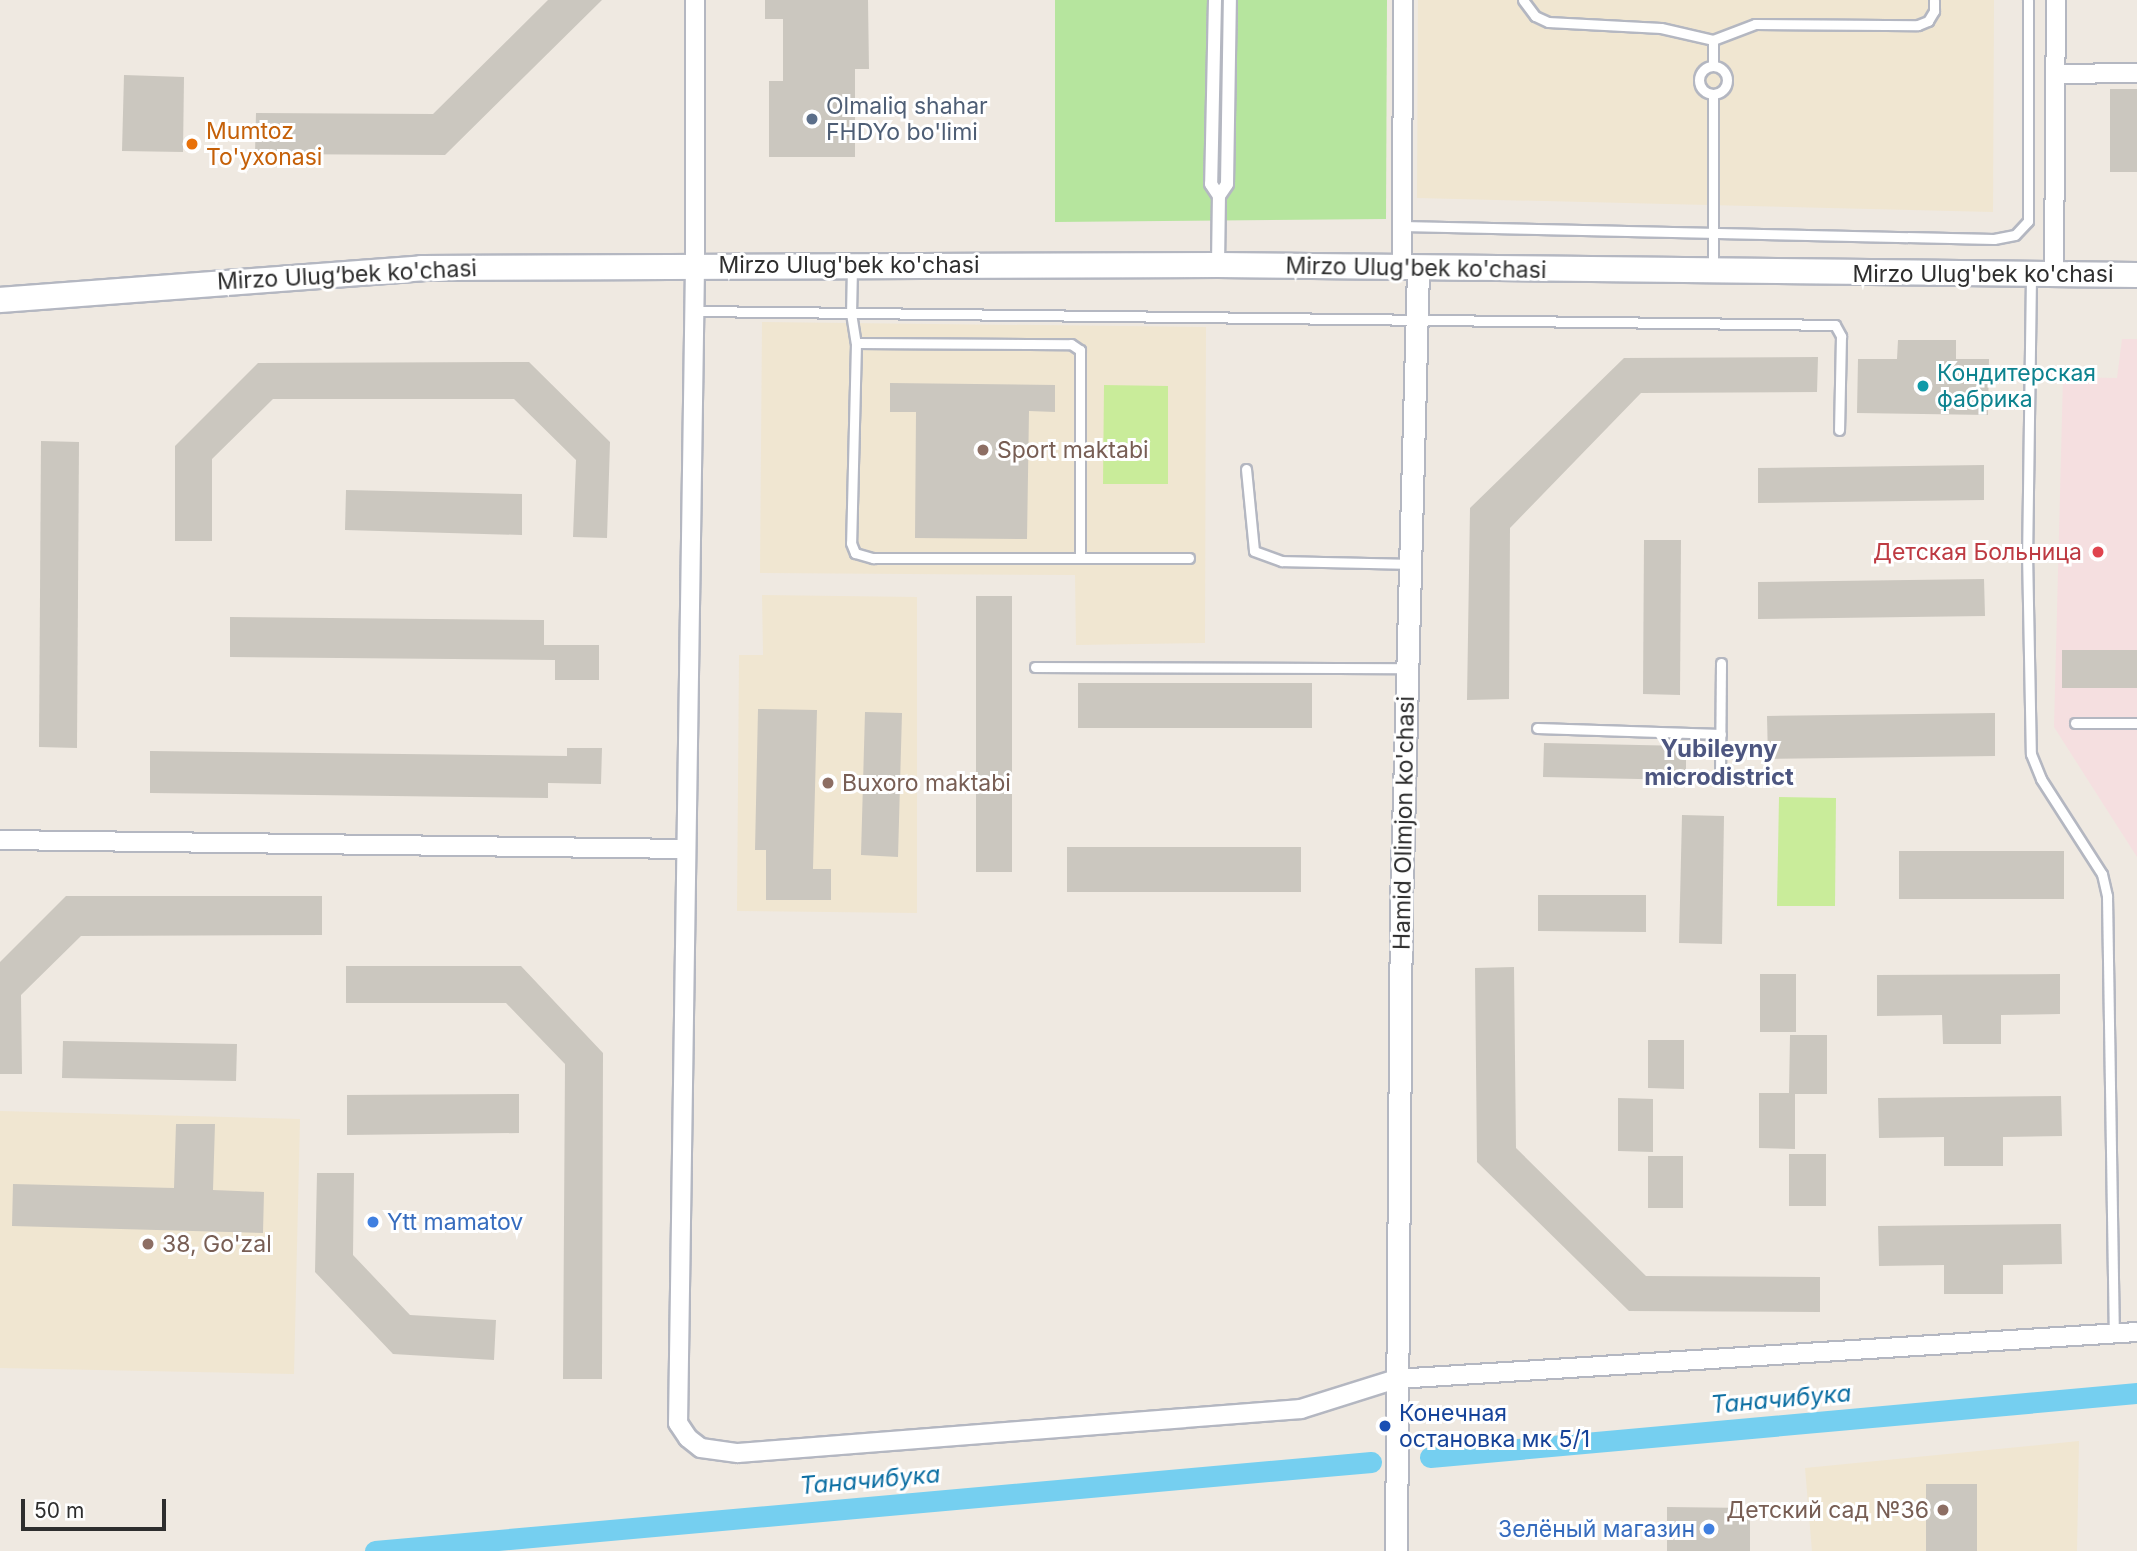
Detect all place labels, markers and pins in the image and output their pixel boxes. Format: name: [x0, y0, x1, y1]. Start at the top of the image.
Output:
place label: Olmaliq shahar FHDYo bo'limi: [826, 92, 988, 146]
marker: Olmaliq shahar FHDYo bo'limi: [804, 111, 820, 127]
place label: Mumtoz To'yxonasi: [206, 117, 322, 171]
marker: Mumtoz To'yxonasi: [184, 136, 200, 152]
place label: Кондитерская фабрика: [1937, 359, 2096, 413]
marker: Кондитерская фабрика: [1915, 378, 1931, 394]
place label: Sport maktabi: [997, 436, 1149, 464]
marker: Sport maktabi: [975, 442, 991, 458]
place label: Детская Больница: [1873, 538, 2082, 566]
marker: Детская Больница: [2088, 542, 2108, 562]
place label: Buxoro maktabi: [842, 769, 1011, 797]
marker: Buxoro maktabi: [820, 775, 836, 791]
place label: Ytt mamatov: [387, 1208, 523, 1236]
marker: Ytt mamatov: [365, 1214, 381, 1230]
place label: 38, Go'zal: [162, 1230, 272, 1258]
marker: 38, Go'zal: [140, 1236, 156, 1252]
place label: Конечная остановка мк 5/1: [1399, 1399, 1590, 1453]
marker: Конечная остановка мк 5/1: [1377, 1418, 1393, 1434]
place label: Детский сад №36: [1726, 1496, 1929, 1524]
marker: Детский сад №36: [1935, 1502, 1951, 1518]
place label: Зелёный магазин: [1498, 1515, 1695, 1543]
marker: Зелёный магазин: [1701, 1521, 1717, 1537]

